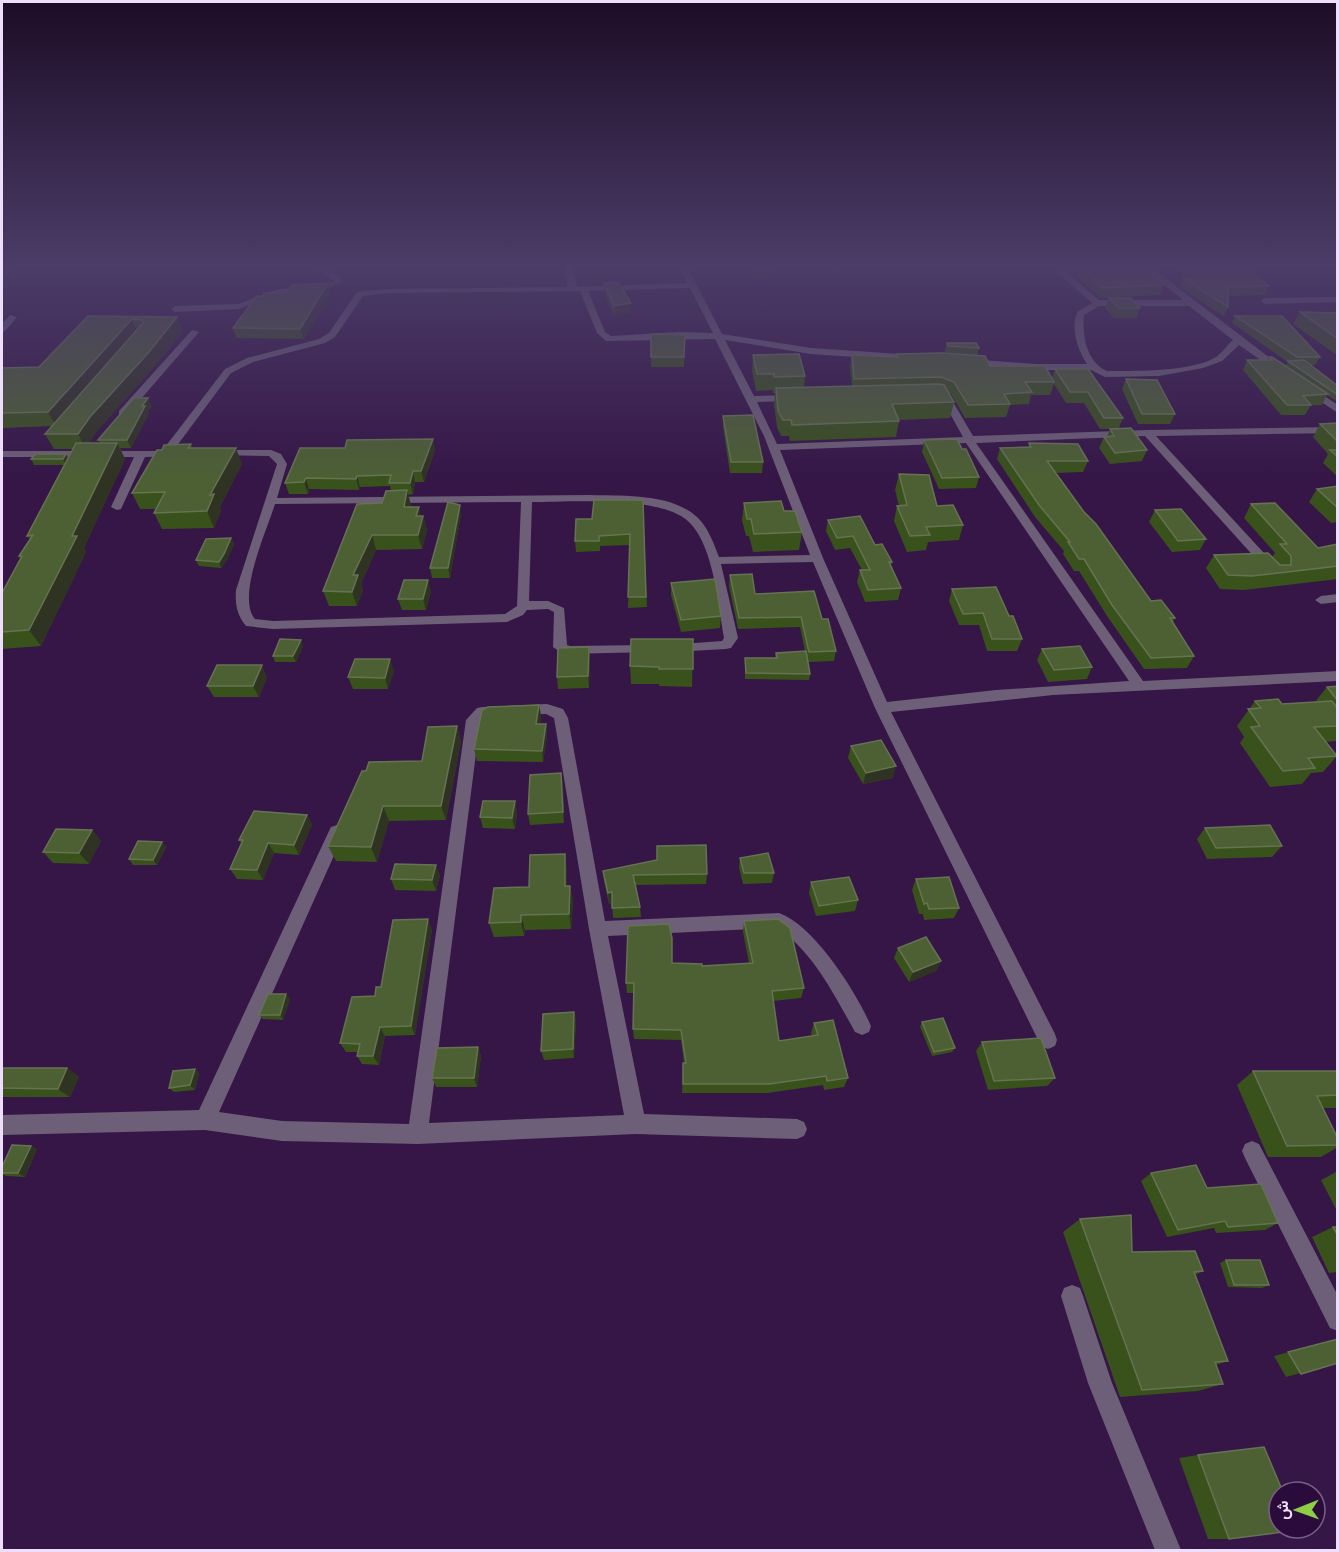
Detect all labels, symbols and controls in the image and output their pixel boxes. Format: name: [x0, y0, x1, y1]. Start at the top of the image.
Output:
north arrow: [1267, 1480, 1327, 1540]
text: ش: [1274, 1500, 1294, 1520]

